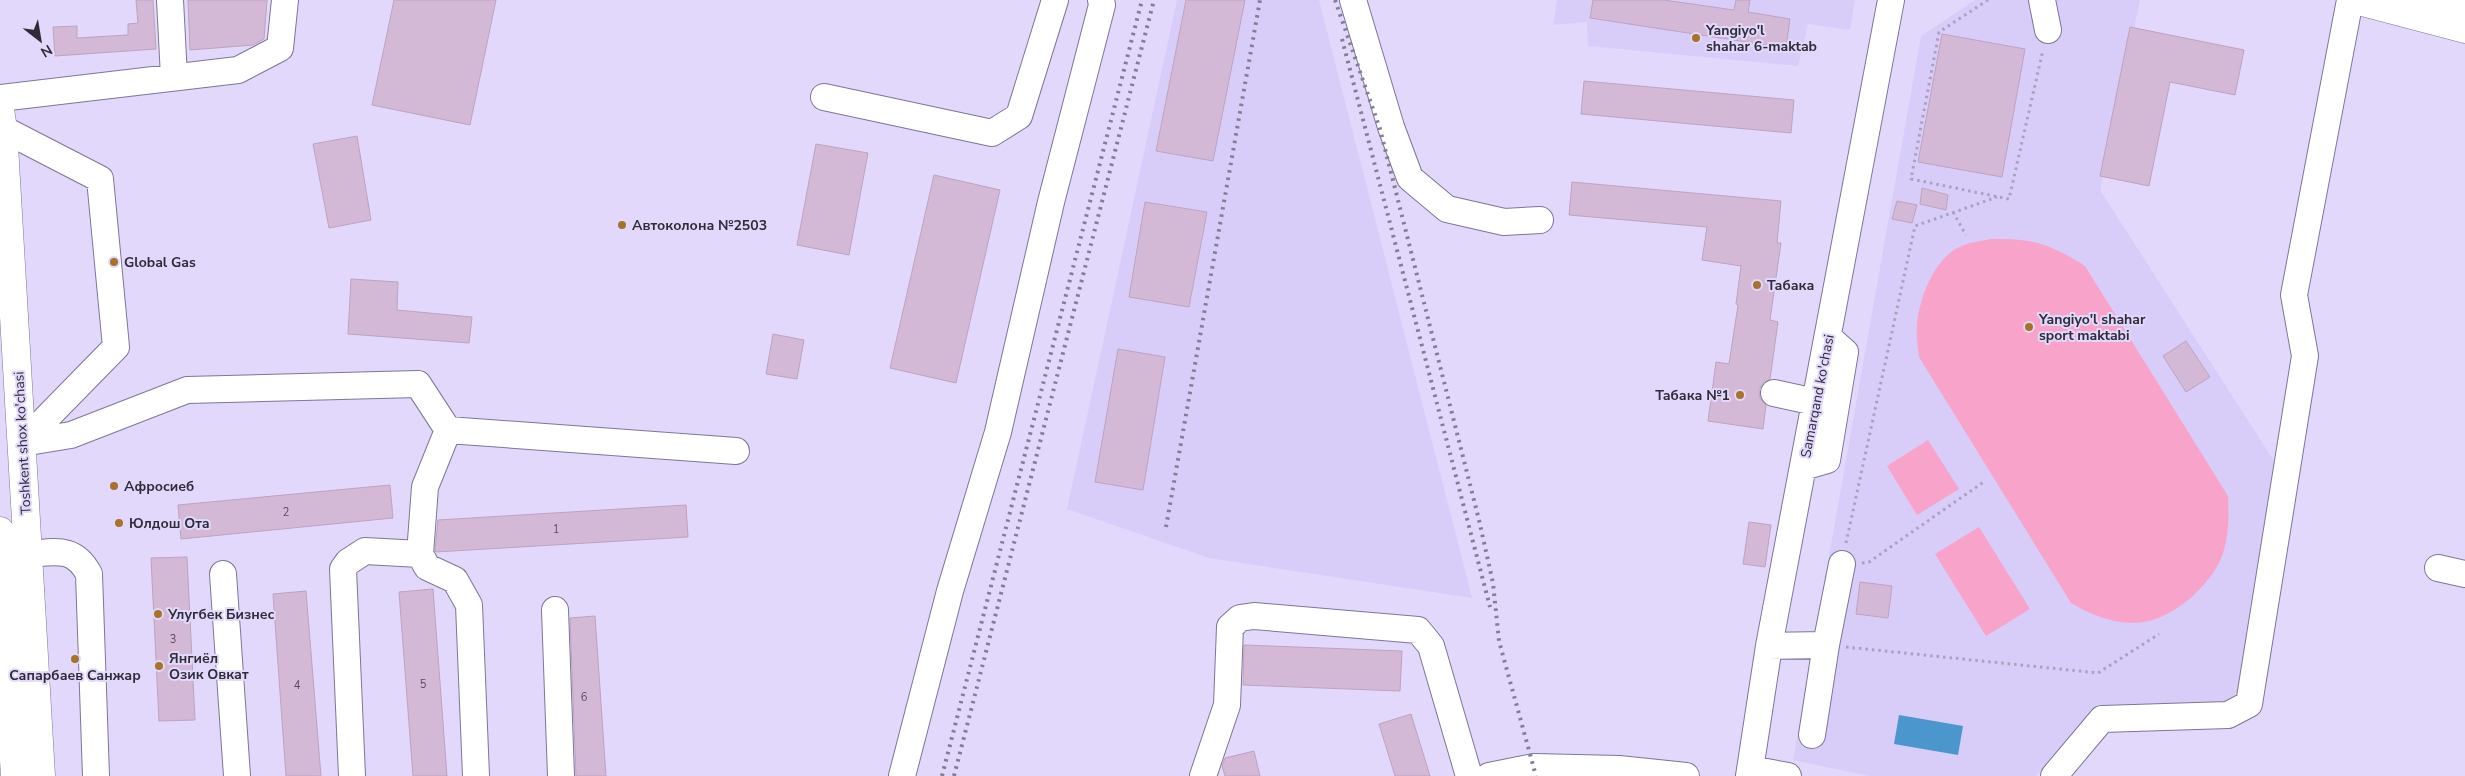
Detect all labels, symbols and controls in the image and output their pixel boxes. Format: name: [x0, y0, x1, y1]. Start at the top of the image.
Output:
north arrow: [15, 15, 65, 65]
place label: Yangiyo'l shahar 6-maktab: [1705, 21, 1817, 56]
marker: Yangiyo'l shahar 6-maktab: [1690, 32, 1702, 44]
text: N: [37, 40, 56, 62]
place label: Автоколона №2503: [632, 216, 767, 235]
marker: Автоколона №2503: [616, 219, 628, 231]
place label: Global Gas: [124, 253, 196, 272]
marker: Global Gas: [108, 256, 120, 268]
place label: Табака: [1767, 276, 1814, 295]
marker: Табака: [1751, 279, 1763, 291]
place label: Yangiyo'l shahar sport maktabi: [2038, 310, 2146, 345]
marker: Yangiyo'l shahar sport maktabi: [2023, 321, 2035, 333]
street label: Samarqand ko'chasi: [1796, 333, 1839, 459]
street label: Toshkent shox ko'chasi: [9, 371, 36, 515]
place label: Табака №1: [1655, 386, 1730, 405]
marker: Табака №1: [1734, 389, 1746, 401]
place label: Афросиеб: [124, 477, 194, 496]
marker: Афросиеб: [108, 480, 120, 492]
house number: 2: [283, 505, 289, 520]
place label: Юлдош Ота: [129, 514, 210, 533]
marker: Юлдош Ота: [113, 517, 125, 529]
house number: 1: [553, 522, 559, 537]
place label: Улугбек Бизнес: [167, 605, 275, 624]
marker: Улугбек Бизнес: [152, 608, 164, 620]
house number: 3: [170, 632, 176, 647]
place label: Янгиёл Озик Овкат: [169, 649, 249, 684]
marker: Сапарбаев Санжар: [69, 653, 81, 665]
marker: Янгиёл Озик Овкат: [153, 660, 165, 672]
place label: Сапарбаев Санжар: [9, 666, 141, 685]
house number: 5: [420, 677, 427, 692]
house number: 4: [294, 678, 301, 693]
house number: 6: [581, 690, 588, 705]

